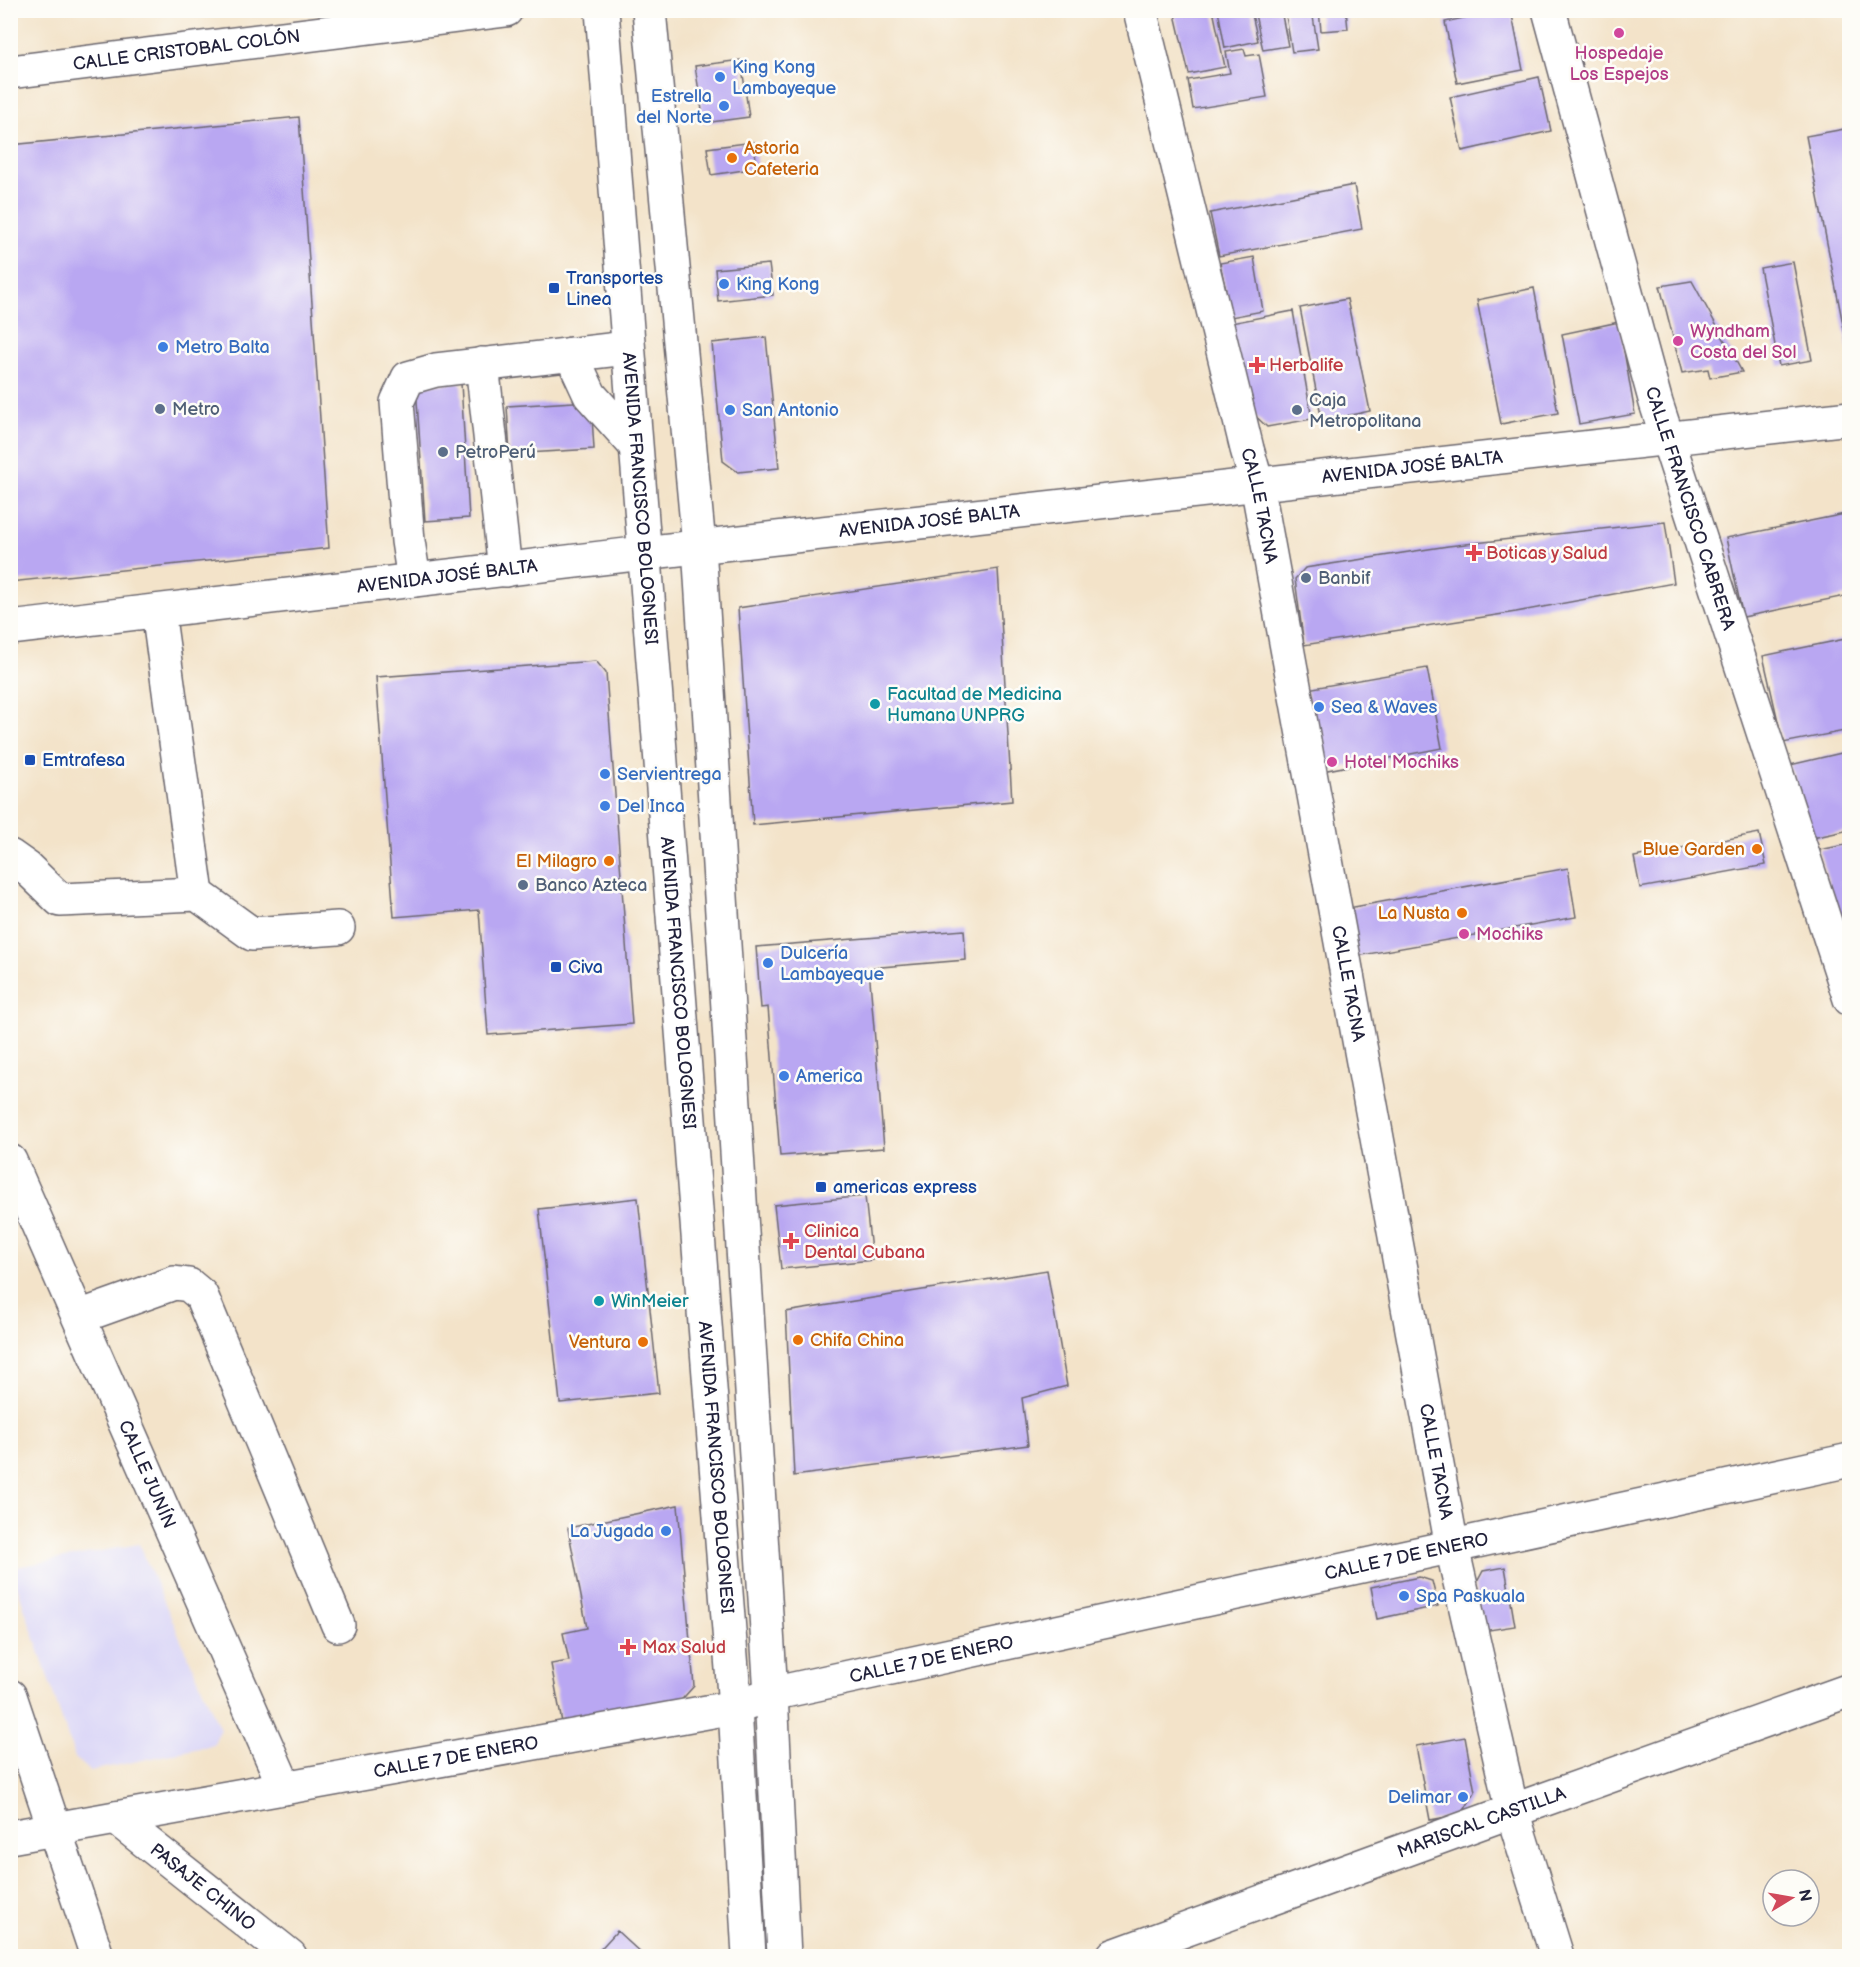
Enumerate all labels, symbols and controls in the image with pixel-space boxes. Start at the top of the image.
street label: CALLE CRISTOBAL COLÓN [72,25,302,75]
marker: Hospedaje Los Espejos [1612,26,1626,40]
place label: Hospedaje Los Espejos [1569,43,1669,85]
place label: King Kong Lambayeque [732,57,837,99]
marker: King Kong Lambayeque [713,70,727,84]
place label: Estrella del Norte [636,86,712,128]
marker: Estrella del Norte [717,99,731,113]
place label: Astoria Cafeteria [744,138,819,180]
marker: Astoria Cafeteria [725,151,739,165]
place label: Transportes Linea [566,268,663,310]
place label: King Kong [736,274,819,295]
marker: King Kong [717,277,731,291]
marker: Transportes Linea [547,281,561,295]
place label: Wyndham Costa del Sol [1690,321,1797,363]
marker: Wyndham Costa del Sol [1671,334,1685,348]
place label: Metro Balta [175,337,270,358]
marker: Metro Balta [156,340,170,354]
street label: AVENIDA FRANCISCO BOLOGNESI [618,351,662,646]
place label: Herbalife [1269,355,1344,376]
marker: Herbalife [1250,358,1264,372]
street label: CALLE FRANCISCO CABRERA [1641,384,1739,633]
place label: Caja Metropolitana [1309,390,1422,432]
place label: Metro [172,399,220,420]
place label: San Antonio [742,400,839,421]
marker: Metro [153,402,167,416]
marker: San Antonio [723,403,737,417]
marker: Caja Metropolitana [1290,403,1304,417]
place label: PetroPerú [455,442,536,463]
marker: PetroPerú [436,445,450,459]
street label: CALLE TACNA [1236,446,1281,565]
street label: AVENIDA JOSÉ BALTA [1321,447,1504,488]
street label: AVENIDA JOSÉ BALTA [838,501,1021,542]
place label: Boticas y Salud [1486,543,1608,564]
marker: Boticas y Salud [1467,546,1481,560]
street label: AVENIDA JOSÉ BALTA [356,556,538,598]
place label: Banbif [1318,568,1371,589]
marker: Banbif [1299,571,1313,585]
place label: Facultad de Medicina Humana UNPRG [887,684,1062,726]
marker: Facultad de Medicina Humana UNPRG [868,697,882,711]
place label: Sea & Waves [1331,697,1437,718]
marker: Sea & Waves [1312,700,1326,714]
place label: Emtrafesa [42,750,125,771]
place label: Hotel Mochiks [1344,752,1459,773]
marker: Emtrafesa [23,753,37,767]
marker: Hotel Mochiks [1325,755,1339,769]
place label: Servientrega [617,764,722,785]
marker: Servientrega [598,767,612,781]
place label: Del Inca [617,796,685,817]
marker: Del Inca [598,799,612,813]
street label: AVENIDA FRANCISCO BOLOGNESI [656,836,700,1130]
place label: Blue Garden [1642,839,1745,860]
marker: Blue Garden [1750,842,1764,856]
place label: El Milagro [516,851,597,872]
marker: El Milagro [602,854,616,868]
place label: Banco Azteca [535,875,647,896]
marker: Banco Azteca [516,878,530,892]
place label: La Nusta [1377,903,1450,924]
marker: La Nusta [1455,906,1469,920]
street label: CALLE TACNA [1327,924,1369,1043]
place label: Mochiks [1476,924,1543,945]
marker: Mochiks [1457,927,1471,941]
place label: Dulcería Lambayeque [780,943,885,985]
marker: Dulcería Lambayeque [761,956,775,970]
place label: Civa [568,957,603,978]
marker: Civa [549,960,563,974]
place label: America [796,1066,863,1087]
marker: America [777,1069,791,1083]
place label: americas express [833,1177,977,1198]
marker: americas express [814,1180,828,1194]
place label: Clinica Dental Cubana [804,1221,925,1263]
marker: Clinica Dental Cubana [782,1232,800,1250]
place label: WinMeier [611,1291,689,1312]
marker: WinMeier [592,1294,606,1308]
street label: AVENIDA FRANCISCO BOLOGNESI [694,1320,738,1615]
place label: Chifa China [810,1330,904,1351]
place label: Ventura [569,1332,631,1353]
marker: Chifa China [791,1333,805,1347]
marker: Ventura [636,1335,650,1349]
street label: CALLE TACNA [1415,1402,1457,1521]
street label: CALLE JUNÍN [114,1417,180,1532]
place label: La Jugada [570,1521,654,1542]
marker: La Jugada [659,1524,673,1538]
street label: CALLE 7 DE ENERO [1323,1529,1490,1585]
place label: Spa Paskuala [1416,1586,1525,1607]
marker: Spa Paskuala [1397,1589,1411,1603]
street label: CALLE 7 DE ENERO [848,1632,1015,1688]
place label: Max Salud [642,1637,726,1658]
marker: Max Salud [619,1638,637,1656]
street label: CALLE 7 DE ENERO [372,1732,540,1783]
street label: MARISCAL CASTILLA [1395,1783,1569,1863]
place label: Delimar [1388,1787,1451,1808]
marker: Delimar [1456,1790,1470,1804]
street label: PASAJE CHINO [146,1839,259,1935]
north arrow [1761,1868,1821,1928]
text: N [1794,1888,1815,1903]

